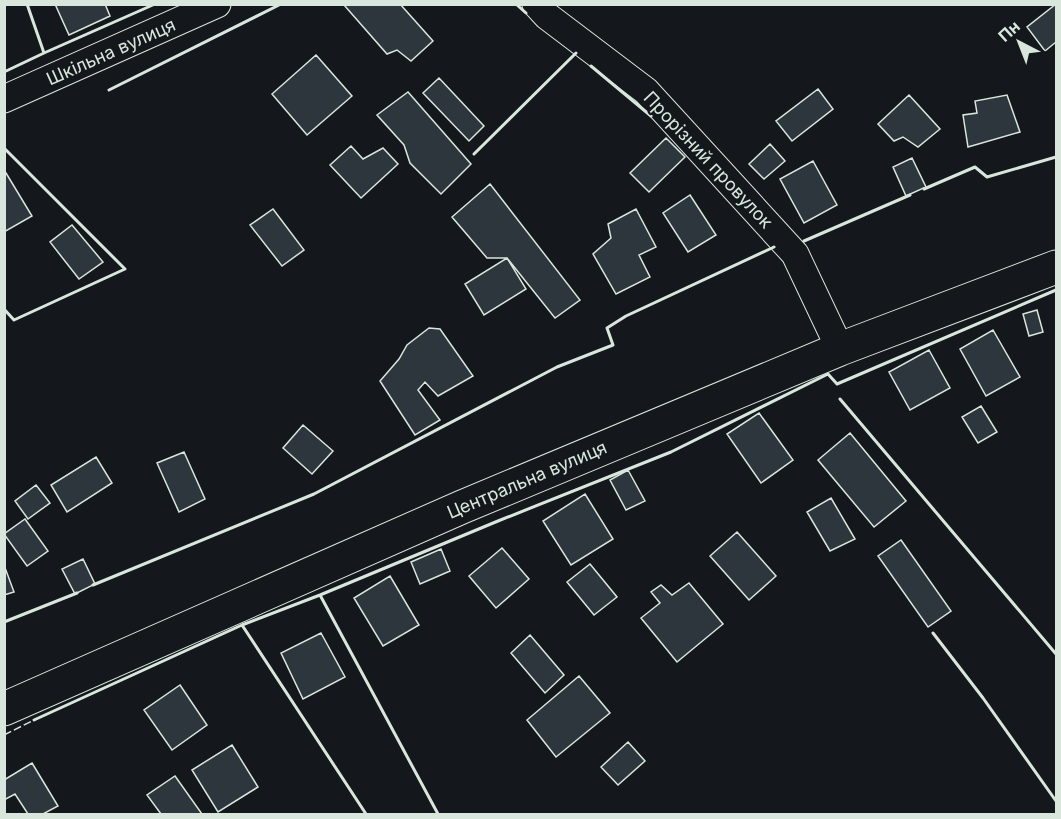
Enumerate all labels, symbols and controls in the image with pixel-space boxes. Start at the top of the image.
north arrow [989,12,1049,72]
street label: Шкільна вулиця [43,14,178,89]
text: Пн [994,16,1024,46]
street label: Прорізний провулок [640,87,777,233]
street label: Центральна вулиця [444,436,610,523]

